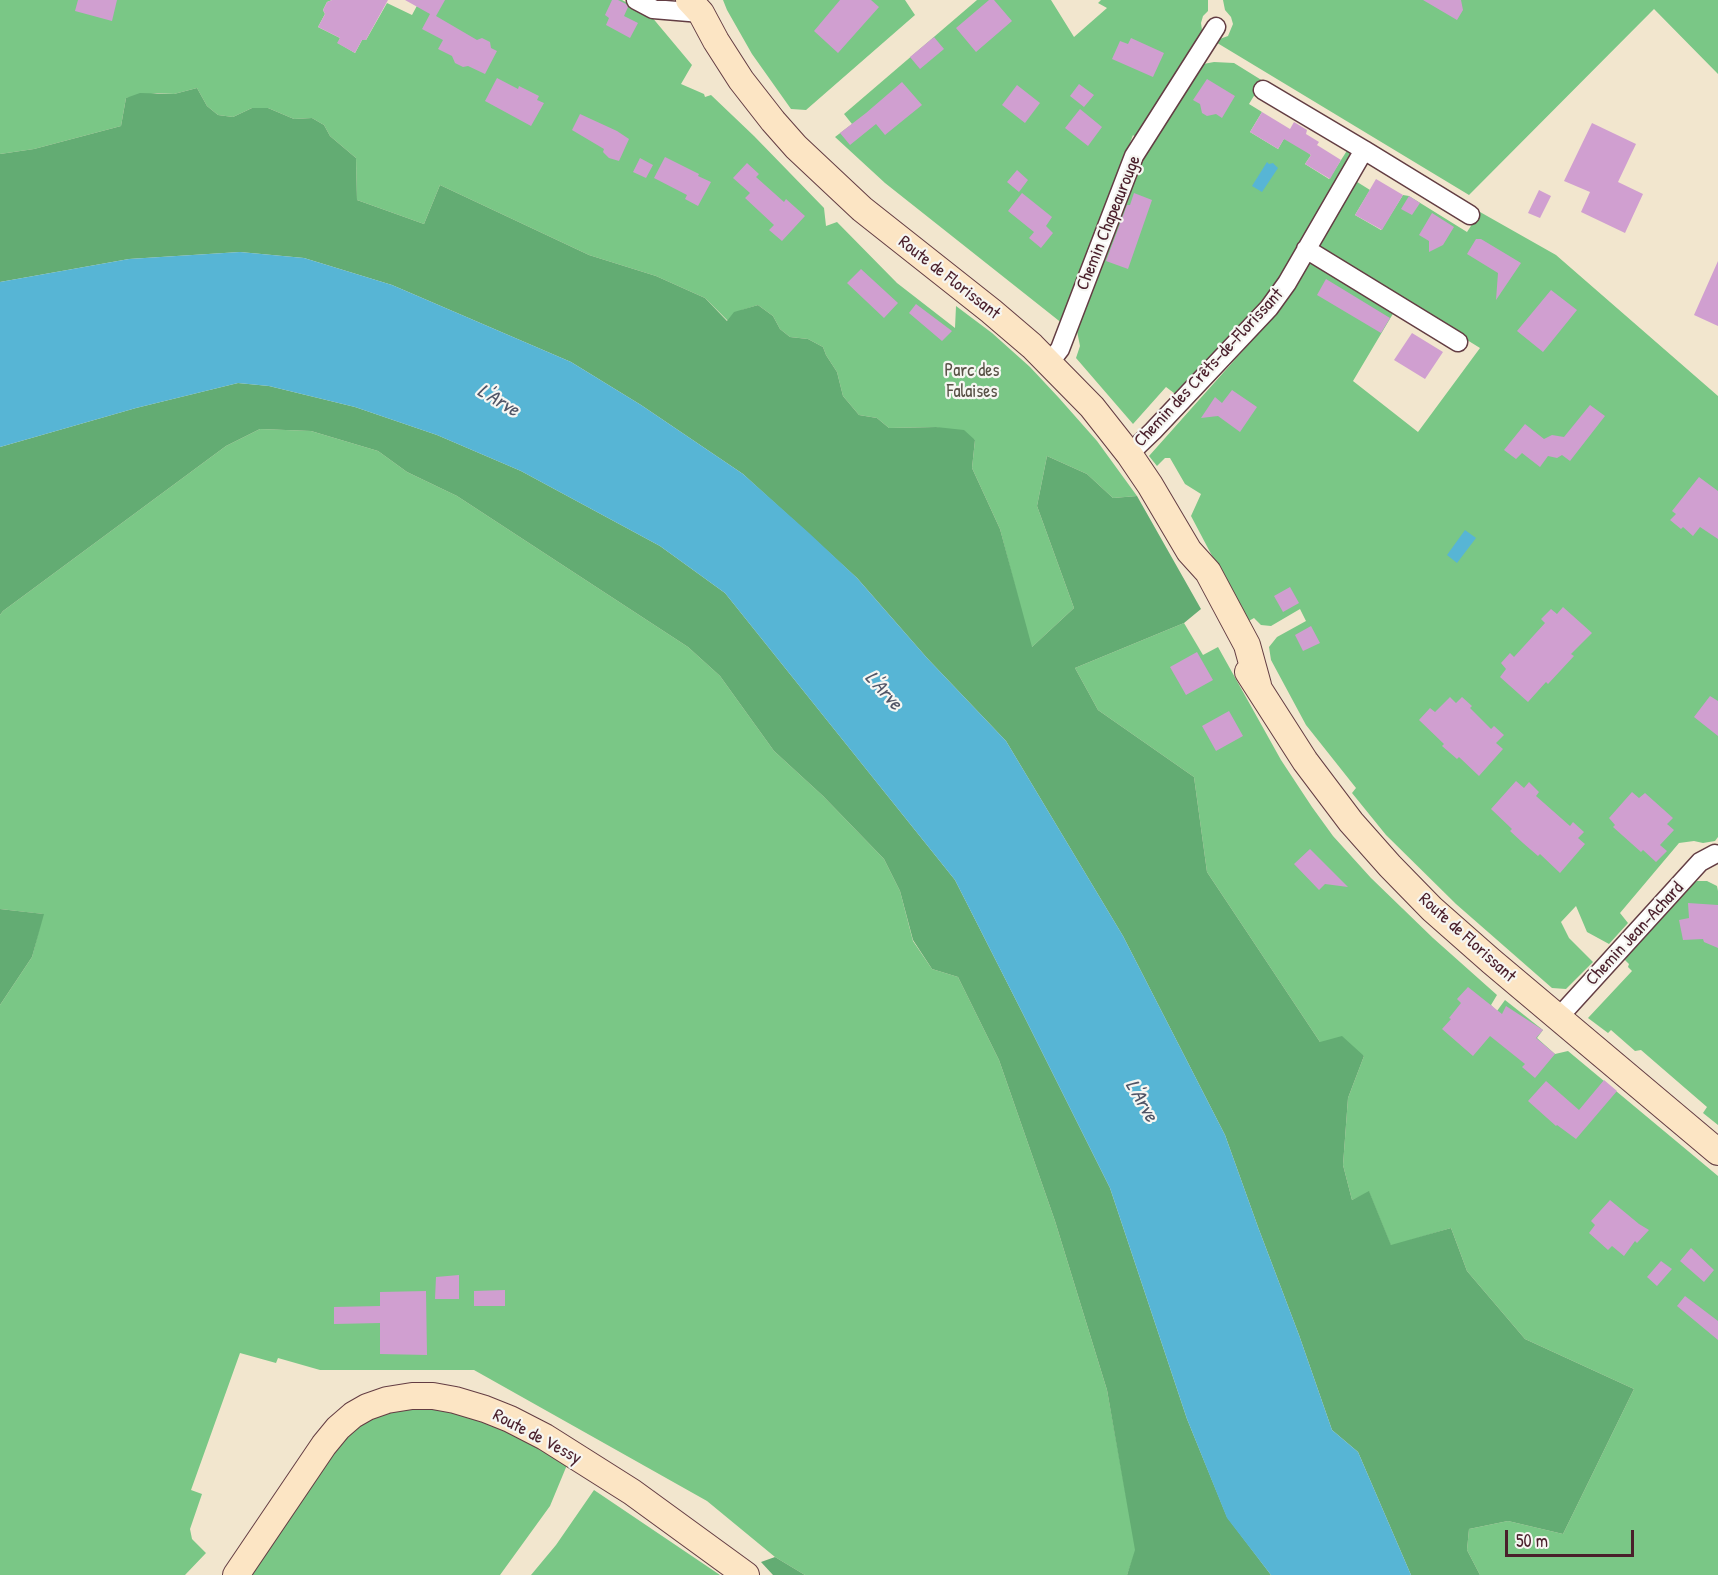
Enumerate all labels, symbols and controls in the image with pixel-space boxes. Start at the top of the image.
street label: Chemin Chapeaurouge [1072,153,1146,293]
street label: Route de Florissant [894,231,1004,325]
street label: Chemin des Crêts-de-Florissant [1130,284,1288,452]
park label: Parc des Falaises [945,360,999,403]
water label: L'Arve [473,379,523,423]
water label: L'Arve [859,667,907,715]
street label: Chemin Jean-Achard [1581,878,1689,990]
street label: Route de Florissant [1414,889,1520,987]
water label: L'Arve [1120,1076,1162,1126]
street label: Route de Vessy [489,1405,585,1469]
scale bar [1508,1518,1637,1556]
text: 50 m [1516,1528,1548,1553]

